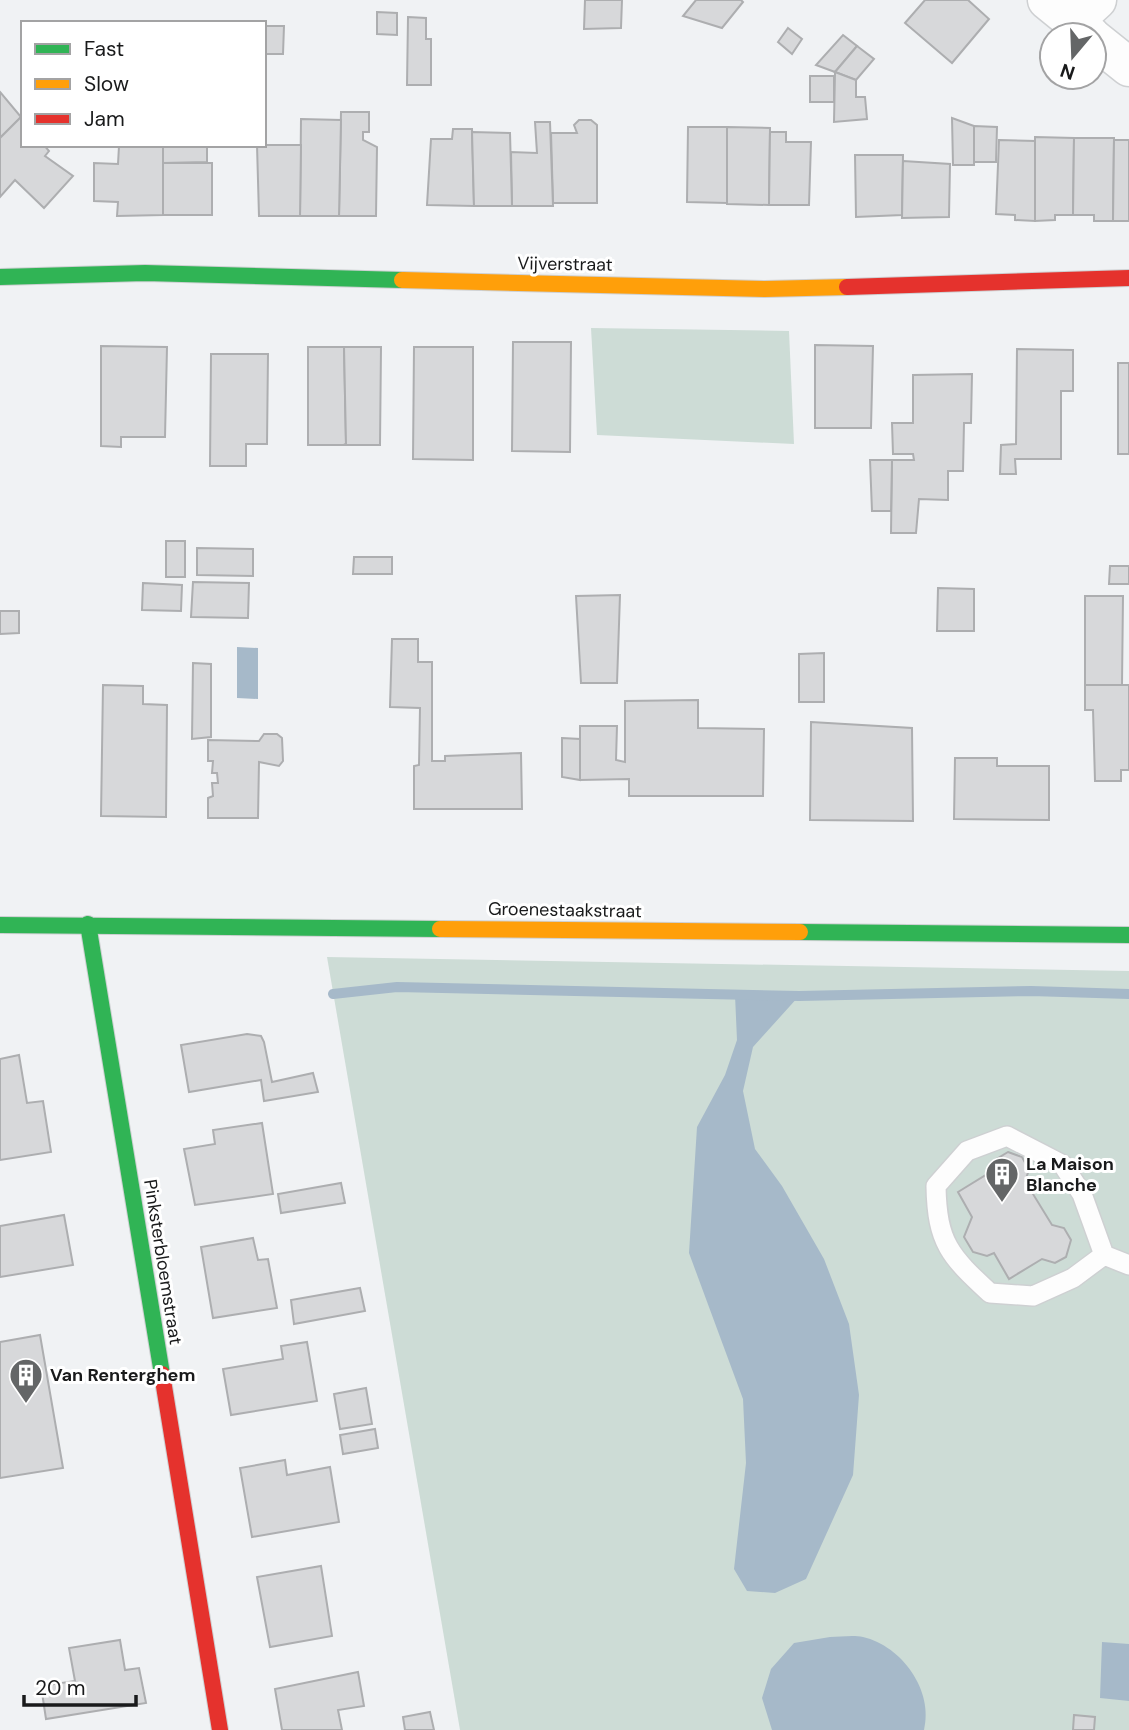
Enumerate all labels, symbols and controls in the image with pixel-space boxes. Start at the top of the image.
legend [21,21,266,147]
north arrow [1038,21,1108,91]
text: Fast [84,35,124,63]
text: N [1057,58,1078,86]
text: Slow [84,70,129,98]
text: Jam [84,105,125,133]
street label: Vijverstraat [517,251,613,277]
street label: Groenestaakstraat [488,897,642,923]
place label: La Maison Blanche [1026,1152,1114,1197]
building icon: La Maison Blanche [983,1155,1021,1204]
street label: Pinksterbloemstraat [138,1178,188,1346]
building icon: Van Renterghem [7,1356,45,1405]
place label: Van Renterghem [50,1363,195,1387]
scale bar [24,1664,136,1708]
text: 20 m [35,1674,86,1702]

